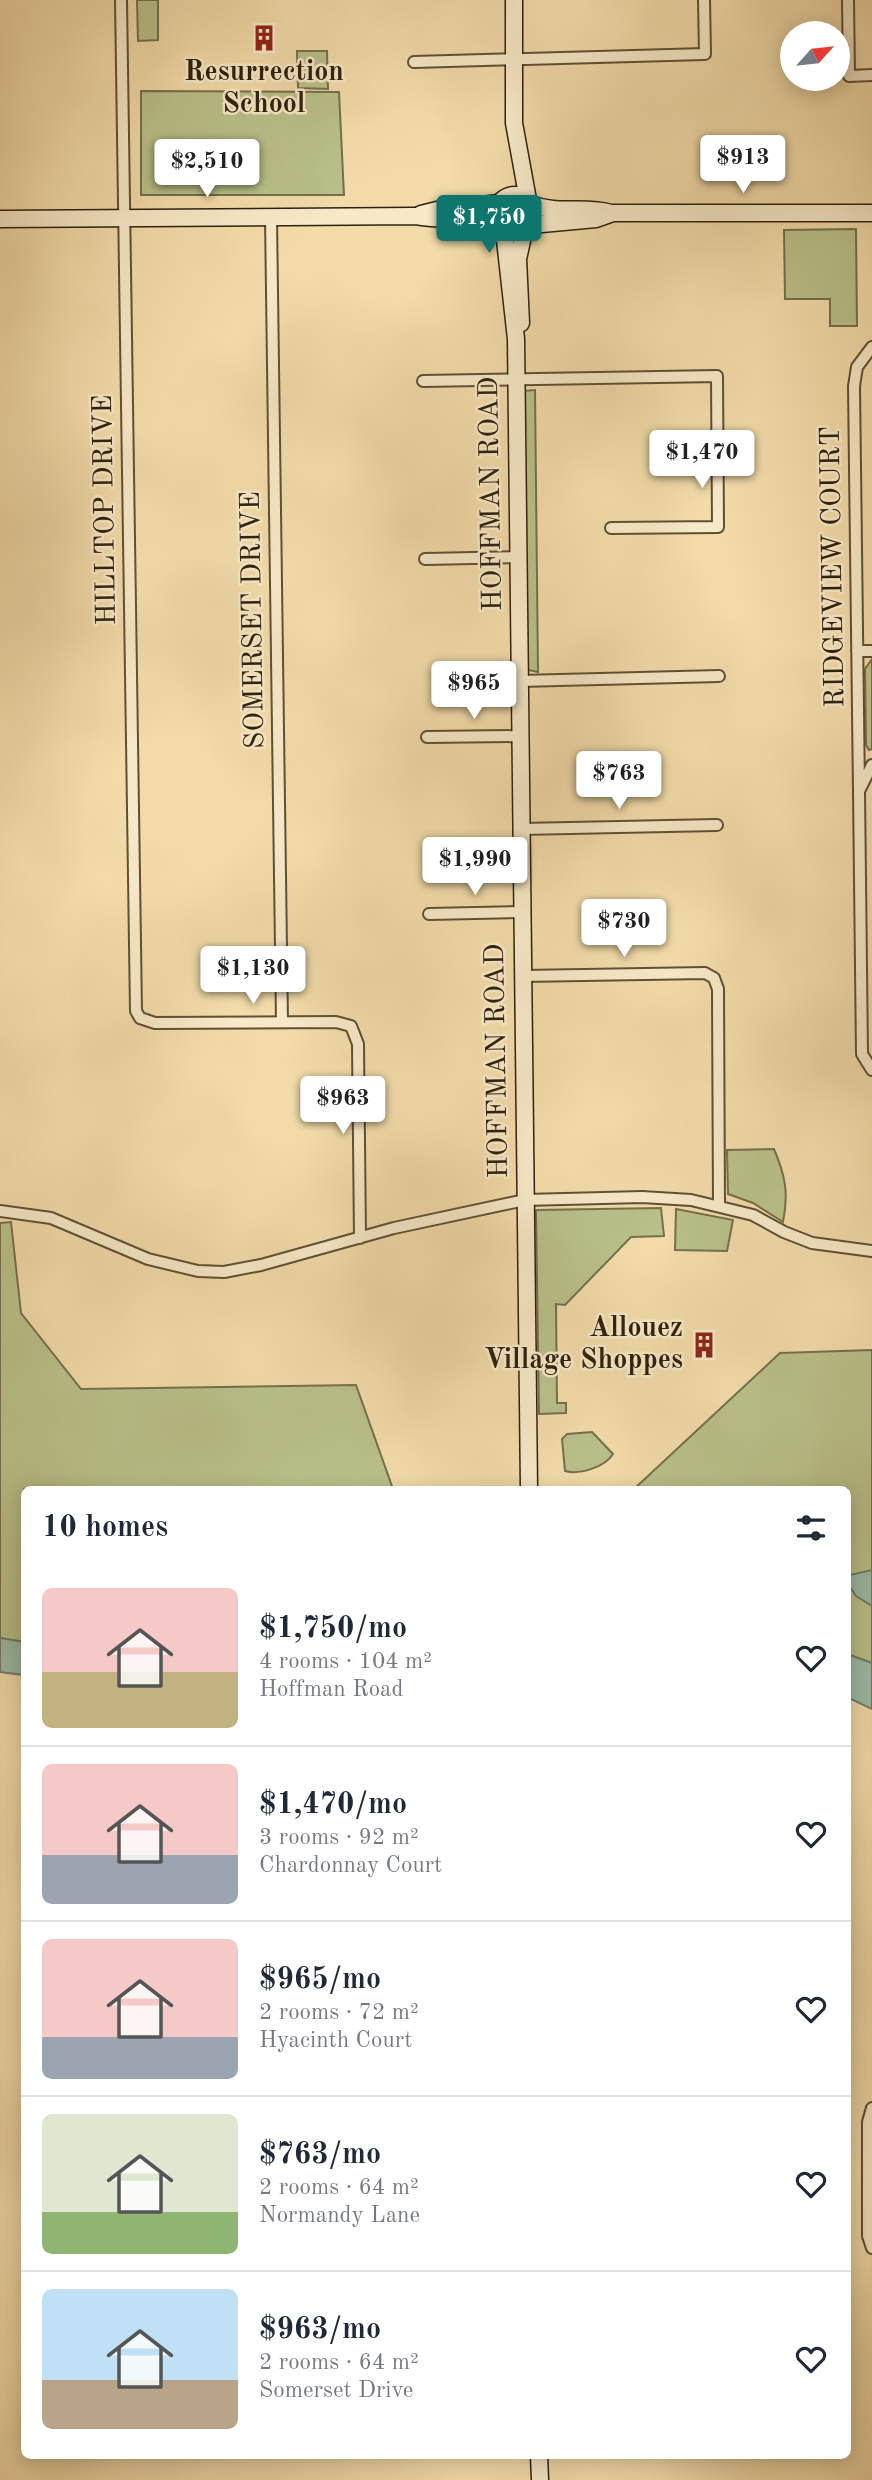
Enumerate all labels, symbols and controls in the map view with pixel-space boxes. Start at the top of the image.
north arrow [780,21,850,91]
map controls [780,21,850,91]
building icon: Resurrection School [249,23,279,53]
place label: Resurrection School [184,59,344,119]
pin: $913 [702,136,784,195]
pin: $2,510 [150,140,264,199]
text: $913 [716,146,770,169]
text: $2,510 [170,150,244,173]
pin: $1,750 [432,196,546,255]
text: $1,750 [452,206,526,229]
street label: HOFFMAN ROAD [476,376,508,612]
street label: HILLTOP DRIVE [90,394,122,626]
street label: RIDGEVIEW COURT [818,426,850,708]
pin: $1,470 [645,430,759,490]
text: $1,470 [665,441,739,464]
street label: SOMERSET DRIVE [238,491,270,749]
pin: $965 [433,662,515,721]
text: $965 [447,672,501,695]
pin: $763 [578,752,660,811]
text: $763 [592,762,646,785]
pin: $1,990 [418,838,532,897]
text: $1,990 [438,848,512,871]
pin: $730 [583,900,665,959]
text: $730 [597,910,651,933]
street label: HOFFMAN ROAD [482,943,514,1179]
pin: $1,130 [196,946,310,1006]
text: $1,130 [216,957,290,980]
pin: $963 [302,1076,384,1136]
text: $963 [316,1087,370,1110]
place label: Allouez Village Shoppes [484,1315,683,1375]
building icon: Allouez Village Shoppes [689,1330,719,1360]
icon: filters [792,1509,830,1547]
text: 10 homes [42,1513,168,1543]
text: $1,750/mo [259,1614,407,1644]
icon: home [98,1616,182,1700]
icon: heart [792,1639,830,1677]
text: 4 rooms · 104 m² [259,1650,432,1673]
text: Hoffman Road [259,1678,403,1701]
text: $1,470/mo [259,1790,407,1820]
icon: home [98,1792,182,1876]
icon: heart [792,1815,830,1853]
text: 3 rooms · 92 m² [259,1826,419,1849]
text: Chardonnay Court [259,1854,442,1877]
text: $965/mo [259,1965,381,1995]
icon: home [98,1967,182,2051]
icon: heart [792,1990,830,2028]
text: 2 rooms · 72 m² [259,2001,419,2024]
text: Hyacinth Court [259,2029,412,2052]
text: $763/mo [259,2140,381,2170]
icon: home [98,2142,182,2226]
icon: heart [792,2165,830,2203]
text: 2 rooms · 64 m² [259,2176,419,2199]
text: Normandy Lane [259,2204,420,2227]
text: $963/mo [259,2315,381,2345]
icon: home [98,2317,182,2401]
icon: heart [792,2340,830,2378]
text: 2 rooms · 64 m² [259,2351,419,2374]
text: Somerset Drive [259,2379,413,2402]

